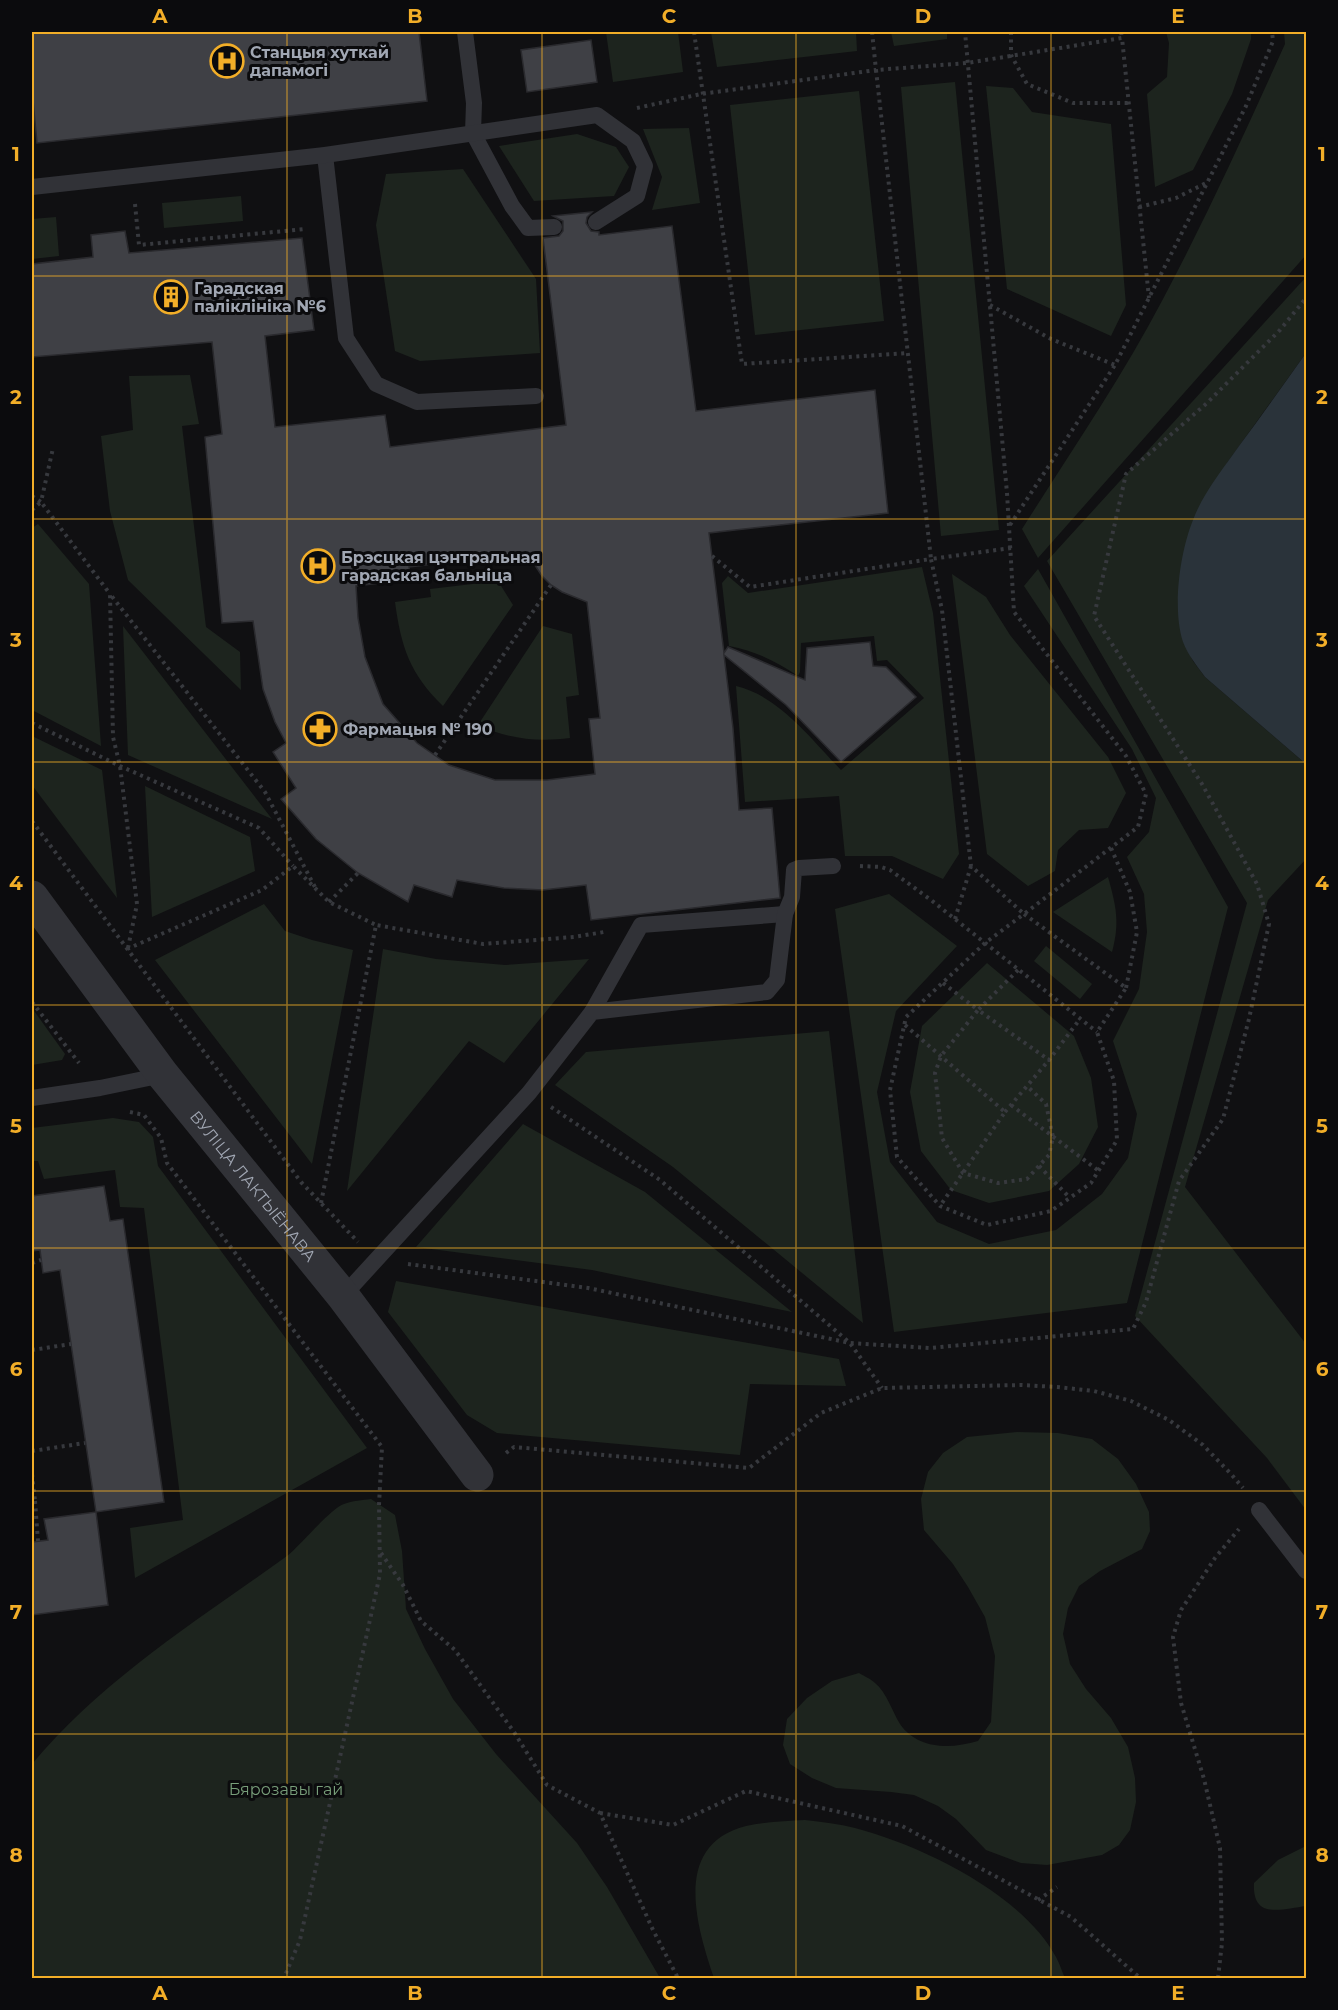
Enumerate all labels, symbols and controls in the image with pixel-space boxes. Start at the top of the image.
text: A [151,4,168,28]
text: B [407,4,423,28]
text: C [662,4,677,28]
text: D [915,4,931,28]
text: E [1171,4,1185,28]
hospital icon: Станцыя хуткай дапамогі [209,43,245,79]
place label: Станцыя хуткай дапамогі [250,43,389,80]
text: 1 [12,142,20,166]
text: 1 [1318,142,1326,166]
building icon: Гарадская паліклініка №6 [153,279,189,315]
place label: Гарадская паліклініка №6 [194,279,326,316]
text: 2 [10,385,22,409]
text: 2 [1316,385,1328,409]
hospital icon: Брэсцкая цэнтральная гарадская бальніца [300,548,336,584]
place label: Брэсцкая цэнтральная гарадская бальніца [341,548,541,585]
text: 3 [9,628,22,652]
text: 3 [1315,628,1328,652]
pharmacy icon: Фармацыя № 190 [302,711,338,747]
place label: Фармацыя № 190 [343,720,493,739]
text: 4 [9,871,23,895]
text: 4 [1315,871,1329,895]
street label: ВУЛІЦА ЛАКТЫЁНАВА [186,1107,320,1265]
text: 5 [10,1114,22,1138]
text: 5 [1316,1114,1328,1138]
text: 6 [10,1357,23,1381]
text: 6 [1316,1357,1329,1381]
text: 7 [10,1600,22,1624]
text: 7 [1316,1600,1328,1624]
park label: Бярозавы гай [229,1780,343,1799]
text: 8 [9,1843,23,1867]
text: 8 [1315,1843,1329,1867]
text: A [151,1981,168,2005]
text: B [407,1981,423,2005]
text: C [662,1981,677,2005]
text: D [915,1981,931,2005]
text: E [1171,1981,1185,2005]

